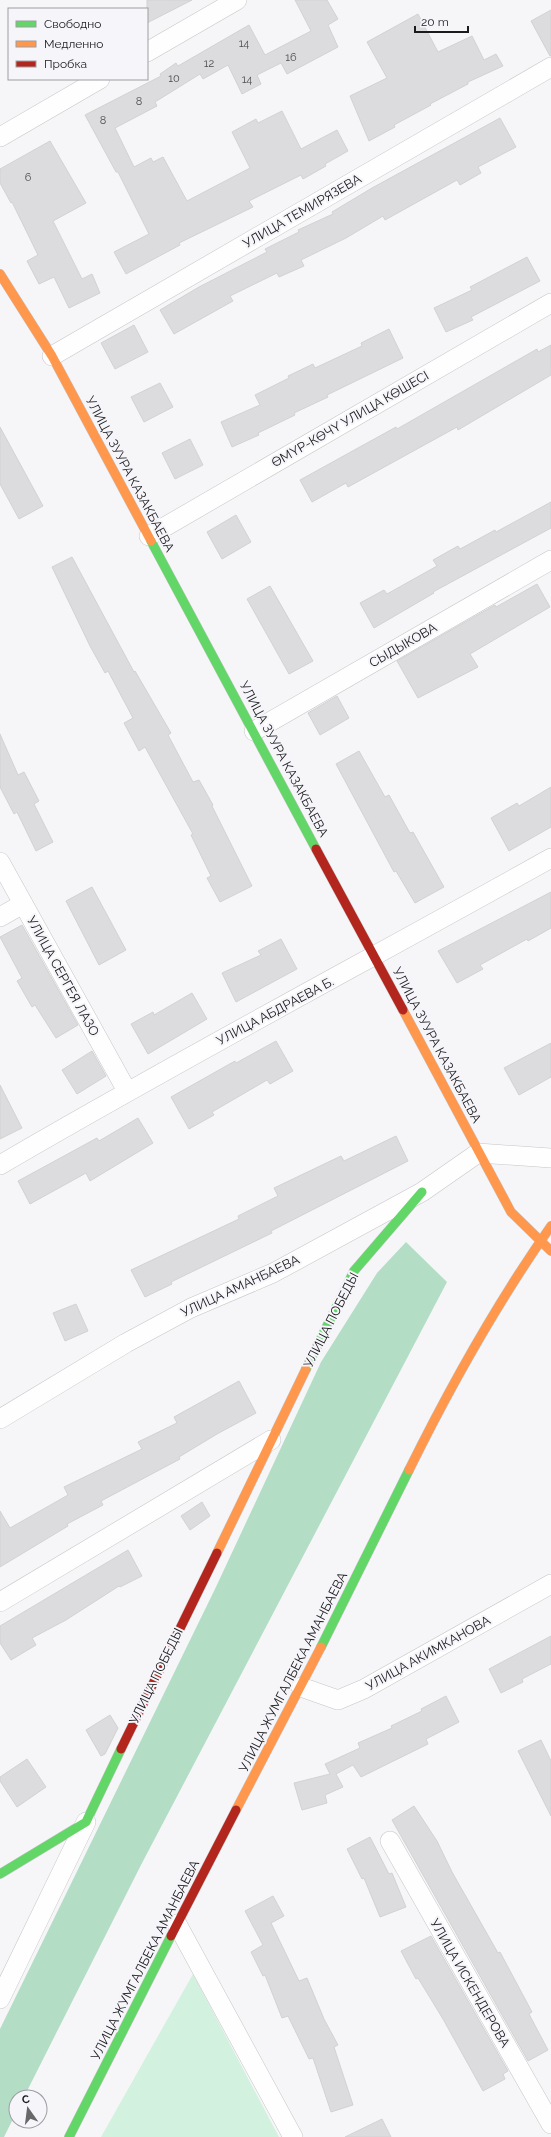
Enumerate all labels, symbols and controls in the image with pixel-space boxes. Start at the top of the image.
legend [8,8,148,80]
scale bar [415,8,468,34]
text: 20 m [421,15,449,29]
text: Свободно [44,17,101,31]
text: Медленно [44,37,103,51]
house number: 14 [239,37,249,50]
house number: 16 [285,51,297,64]
text: Пробка [44,57,87,71]
house number: 12 [204,57,214,70]
house number: 10 [168,72,180,85]
house number: 14 [242,73,252,86]
house number: 8 [136,95,142,108]
house number: 8 [100,114,106,127]
house number: 6 [25,171,32,184]
street label: УЛИЦА ТЕМИРЯЗЕВА [240,171,364,251]
street label: ӨМҮР-КӨЧҮ УЛИЦА КӨШЕСІ [269,368,431,470]
street label: УЛИЦА ЗУУРА КАЗАКБАЕВА [83,394,178,555]
street label: СЫДЫКОВА [367,620,440,670]
street label: УЛИЦА ЗУУРА КАЗАКБАЕВА [237,679,332,840]
street label: УЛИЦА СЕРГЕЯ ЛАЗО [24,913,102,1039]
street label: УЛИЦА ЗУУРА КАЗАКБАЕВА [390,965,485,1126]
street label: УЛИЦА АБДРАЕВА Б. [214,974,336,1048]
street label: УЛИЦА АМАНБАЕВА [178,1252,302,1320]
street label: УЛИЦА ПОБЕДЫ [301,1270,361,1370]
street label: УЛИЦА ЖУМГАЛБЕКА АМАНБАЕВА [236,1569,350,1775]
street label: УЛИЦА АКИМКАНОВА [363,1612,493,1694]
street label: УЛИЦА ПОБЕДЫ [126,1626,186,1726]
street label: УЛИЦА ЖУМГАЛБЕКА АМАНБАЕВА [88,1857,202,2063]
street label: УЛИЦА ИСКЕНДЕРОВА [427,1916,513,2050]
north arrow [8,2089,48,2129]
text: С [20,2092,31,2107]

